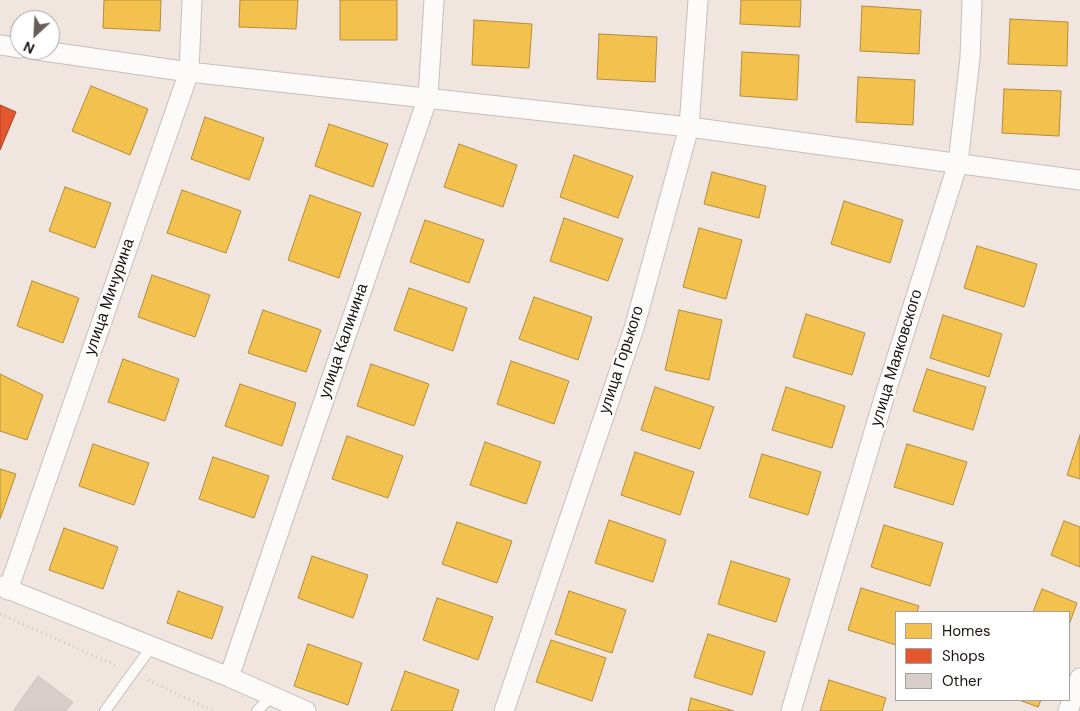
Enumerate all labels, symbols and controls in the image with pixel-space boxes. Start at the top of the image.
north arrow [10,10,60,60]
text: N [21,37,38,58]
street label: улица Мичурина [81,236,139,358]
street label: улица Калинина [315,281,373,401]
street label: улица Маяковского [867,287,927,429]
street label: улица Горького [595,304,649,416]
legend [895,611,1070,701]
text: Homes [942,621,991,641]
text: Shops [942,646,985,666]
text: Other [942,671,982,691]

